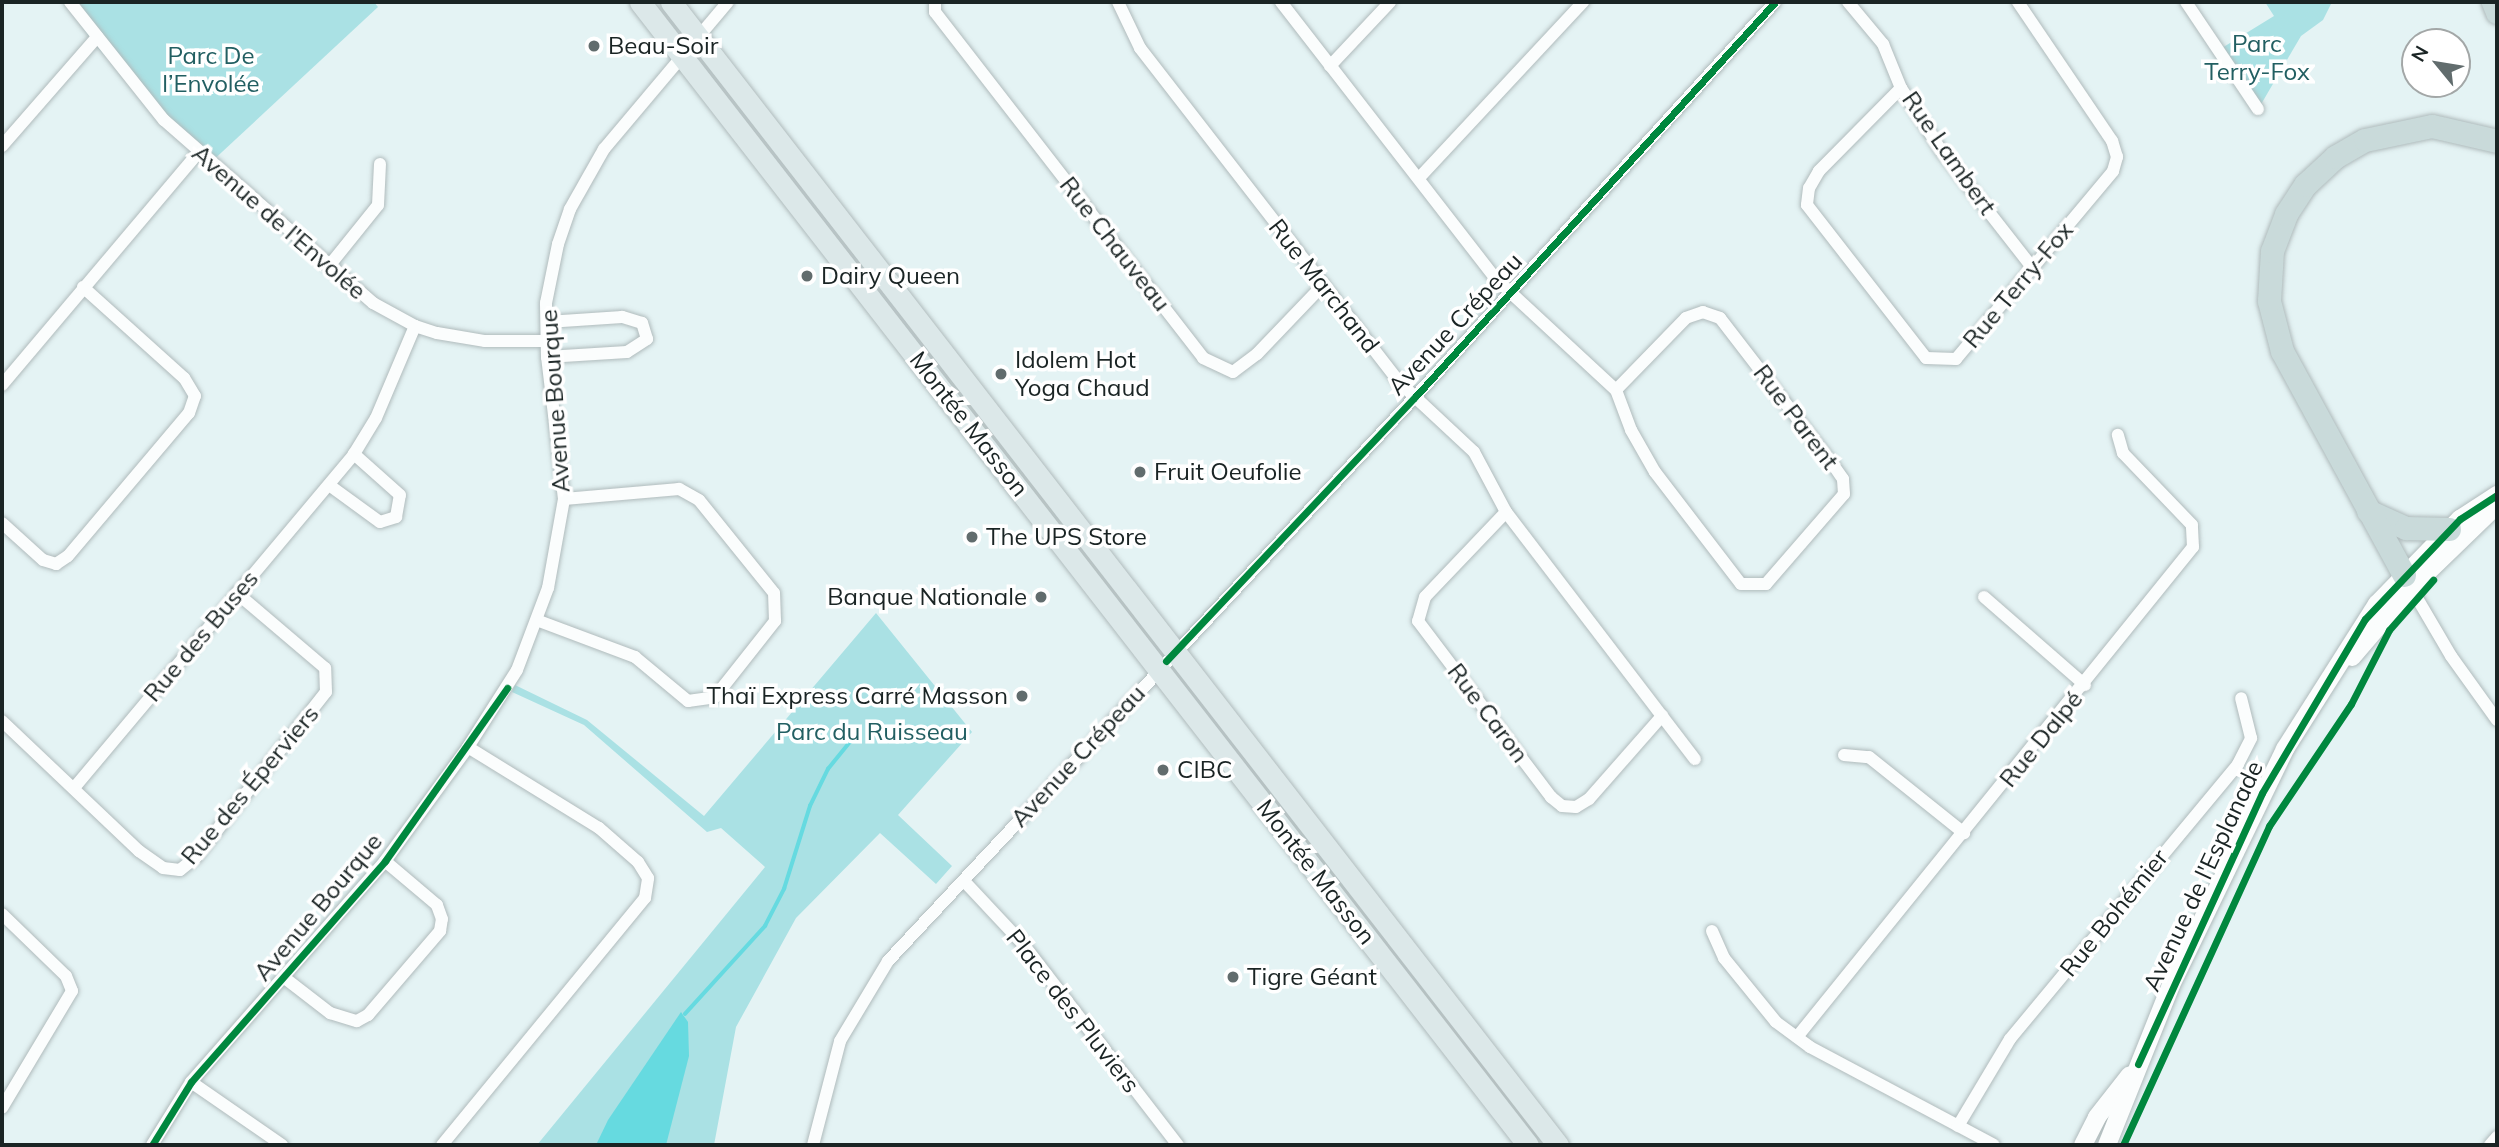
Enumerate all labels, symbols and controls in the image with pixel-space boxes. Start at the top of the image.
north arrow [2401,28,2471,98]
park label: Parc Terry-Fox [2204,30,2310,86]
place label: Beau-Soir [608,32,718,60]
marker: Beau-Soir [586,38,602,54]
text: N [2406,41,2434,66]
park label: Parc De l’Envolée [162,42,260,98]
street label: Rue Lambert [1896,86,2002,220]
street label: Avenue de l'Envolée [186,139,372,305]
street label: Rue Chauveau [1054,171,1176,317]
street label: Rue Marchand [1263,213,1385,359]
street label: Rue Terry-Fox [1957,216,2079,354]
street label: Avenue Crépeau [1382,247,1528,401]
place label: Dairy Queen [821,262,960,290]
marker: Dairy Queen [799,268,815,284]
street label: Avenue Bourque [534,308,576,494]
street label: Montée Masson [904,346,1034,502]
place label: Idolem Hot Yoga Chaud [1015,346,1150,402]
street label: Rue Parent [1747,359,1845,475]
marker: Idolem Hot Yoga Chaud [993,366,1009,382]
place label: Fruit Oeufolie [1154,458,1302,486]
marker: Fruit Oeufolie [1132,464,1148,480]
place label: The UPS Store [986,523,1147,551]
marker: The UPS Store [964,529,980,545]
street label: Rue des Buses [138,565,264,707]
place label: Banque Nationale [827,583,1027,611]
marker: Banque Nationale [1033,589,1049,605]
street label: Rue Caron [1441,658,1535,768]
street label: Avenue Crépeau [1005,679,1151,833]
place label: Thaï Express Carré Masson [706,682,1008,710]
street label: Rue Dalpé [1994,685,2088,793]
marker: Thaï Express Carré Masson [1014,688,1030,704]
street label: Rue des Éperviers [175,700,325,870]
park label: Parc du Ruisseau [776,718,968,746]
place label: CIBC [1177,756,1232,784]
street label: Avenue de l'Esplanade [2137,756,2269,996]
marker: CIBC [1155,762,1171,778]
street label: Montée Masson [1251,794,1381,950]
street label: Avenue Bourque [248,827,388,987]
street label: Rue Bohémier [2054,844,2174,982]
street label: Place des Pluviers [1000,924,1146,1098]
place label: Tigre Géant [1247,963,1377,991]
marker: Tigre Géant [1225,969,1241,985]

